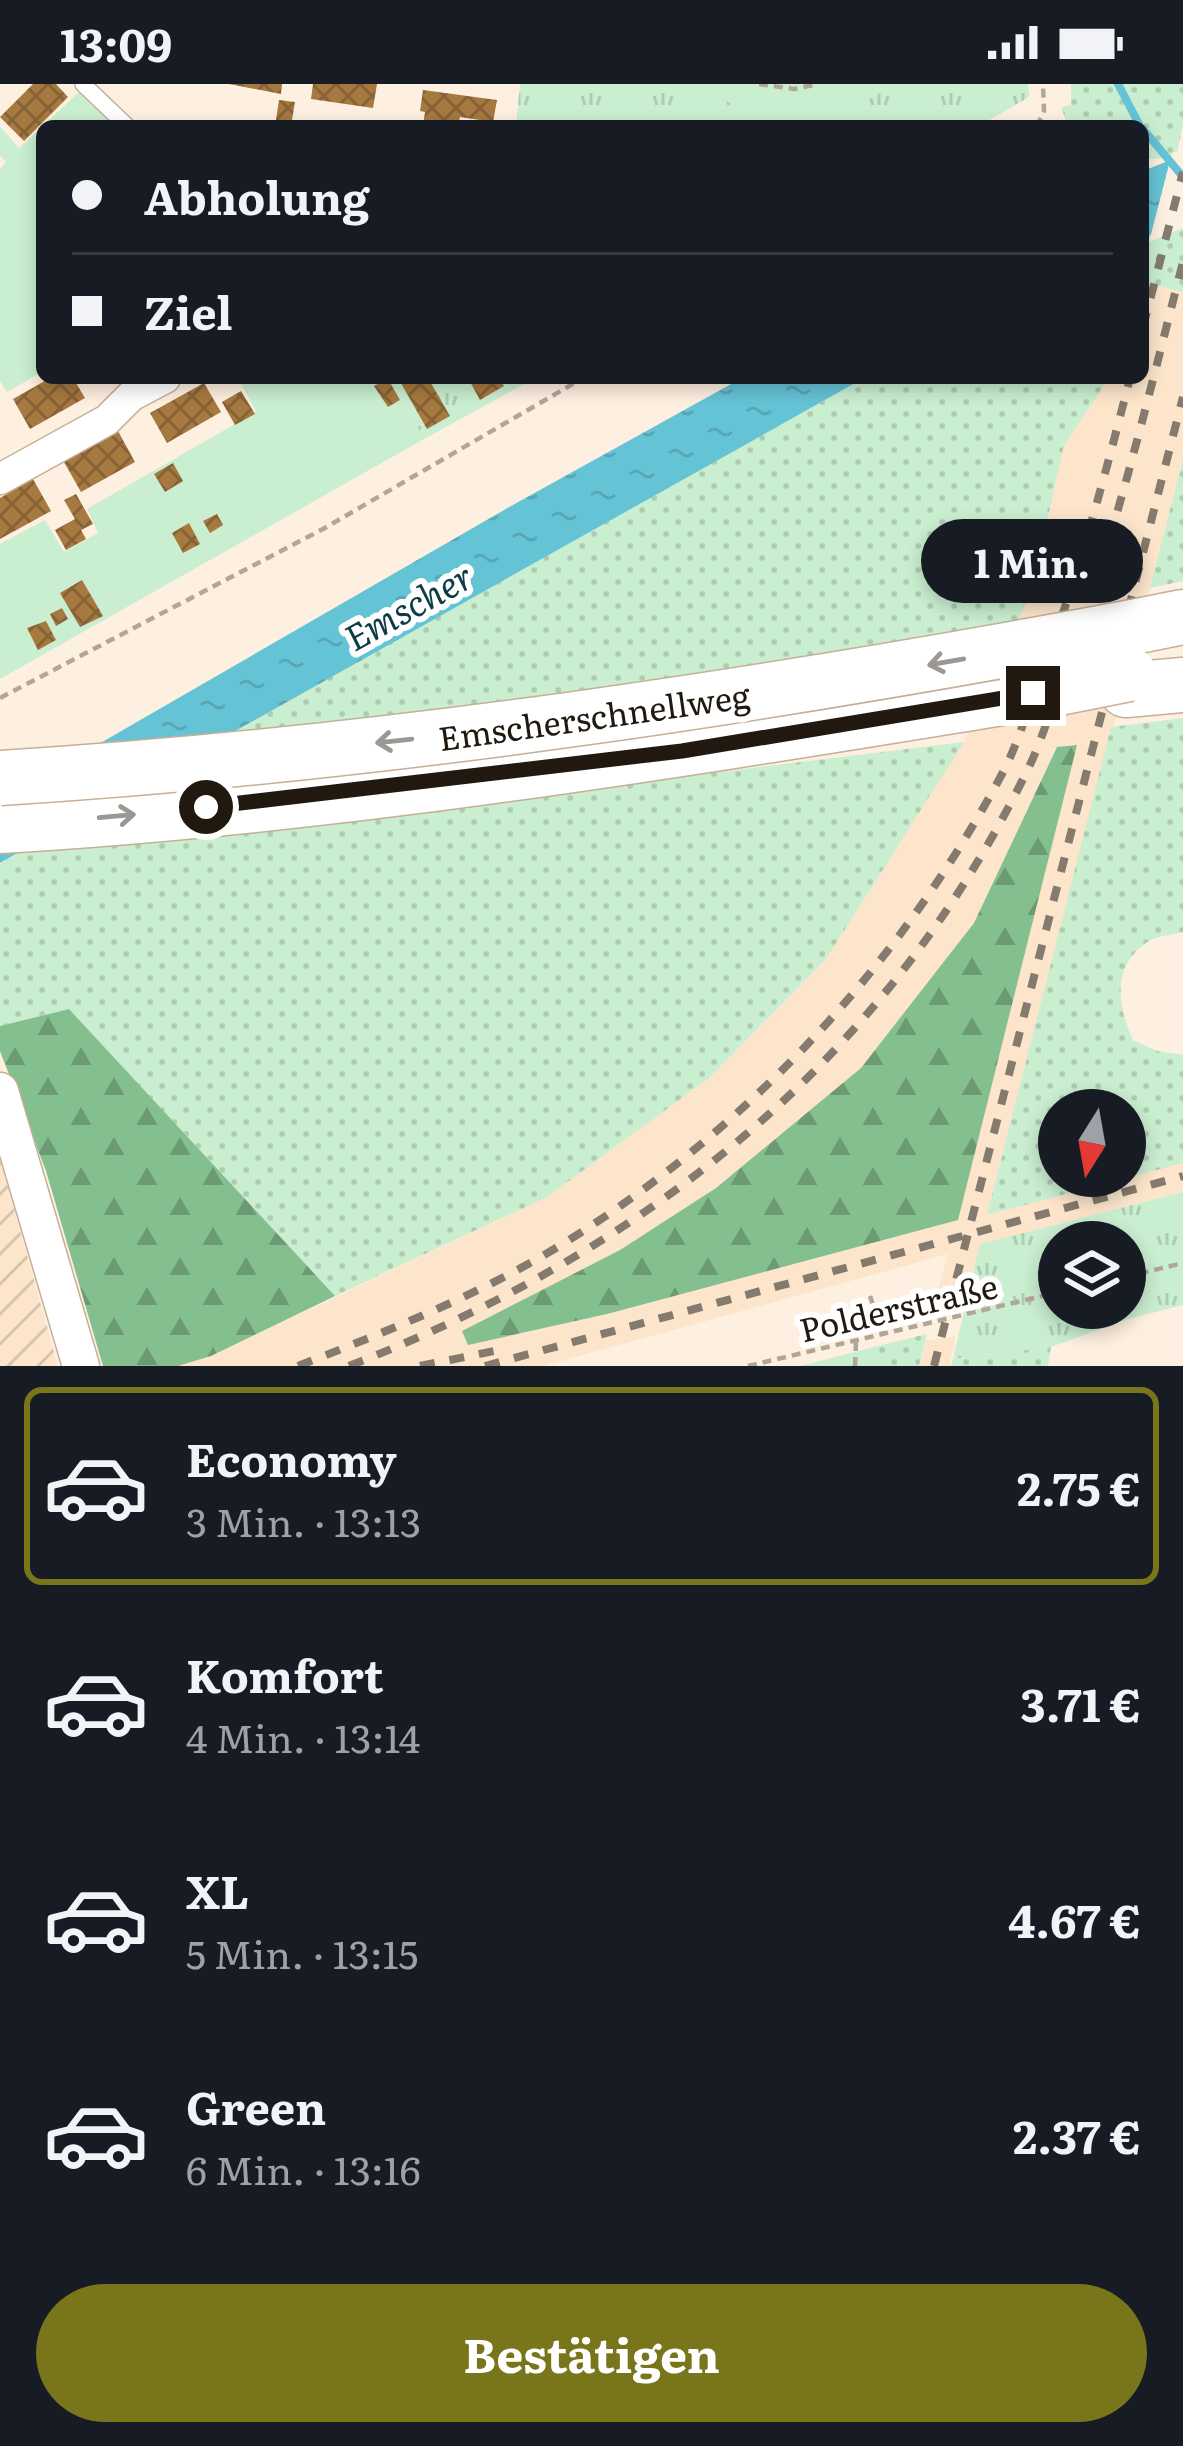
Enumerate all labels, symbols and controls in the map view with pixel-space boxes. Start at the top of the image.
text: 13:09 [60,9,172,76]
text: Abholung [144,162,370,229]
text: Ziel [144,277,233,344]
callout: 1 Min. [922,519,1144,603]
text: 1 Min. [974,532,1090,590]
water label: Emscher [334,548,482,662]
one-way arrow [927,652,966,674]
route end [1006,666,1060,720]
street label: Emscherschnellweg [435,669,753,761]
one-way arrow [375,731,414,753]
route start [179,780,233,834]
one-way arrow [96,804,135,827]
north arrow [1038,1089,1146,1197]
map controls [1038,1089,1146,1329]
button: layers [1038,1221,1146,1329]
street label: Polderstraße [794,1259,1002,1353]
text: Economy [186,1424,397,1491]
icon: car [42,1432,150,1540]
text: 2.75 € [1017,1453,1141,1520]
text: 3 Min. · 13:13 [186,1491,421,1549]
text: Komfort [186,1640,384,1707]
icon: car [42,1648,150,1756]
text: 3.71 € [1021,1669,1141,1736]
text: 4 Min. · 13:14 [186,1707,420,1765]
text: XL [186,1856,249,1923]
icon: car [42,1864,150,1972]
text: 4.67 € [1008,1885,1141,1952]
text: 5 Min. · 13:15 [186,1923,418,1981]
text: Green [186,2072,326,2139]
icon: car [42,2080,150,2188]
text: 2.37 € [1013,2101,1141,2168]
text: 6 Min. · 13:16 [186,2139,421,2197]
button: Bestätigen [36,2284,1147,2422]

